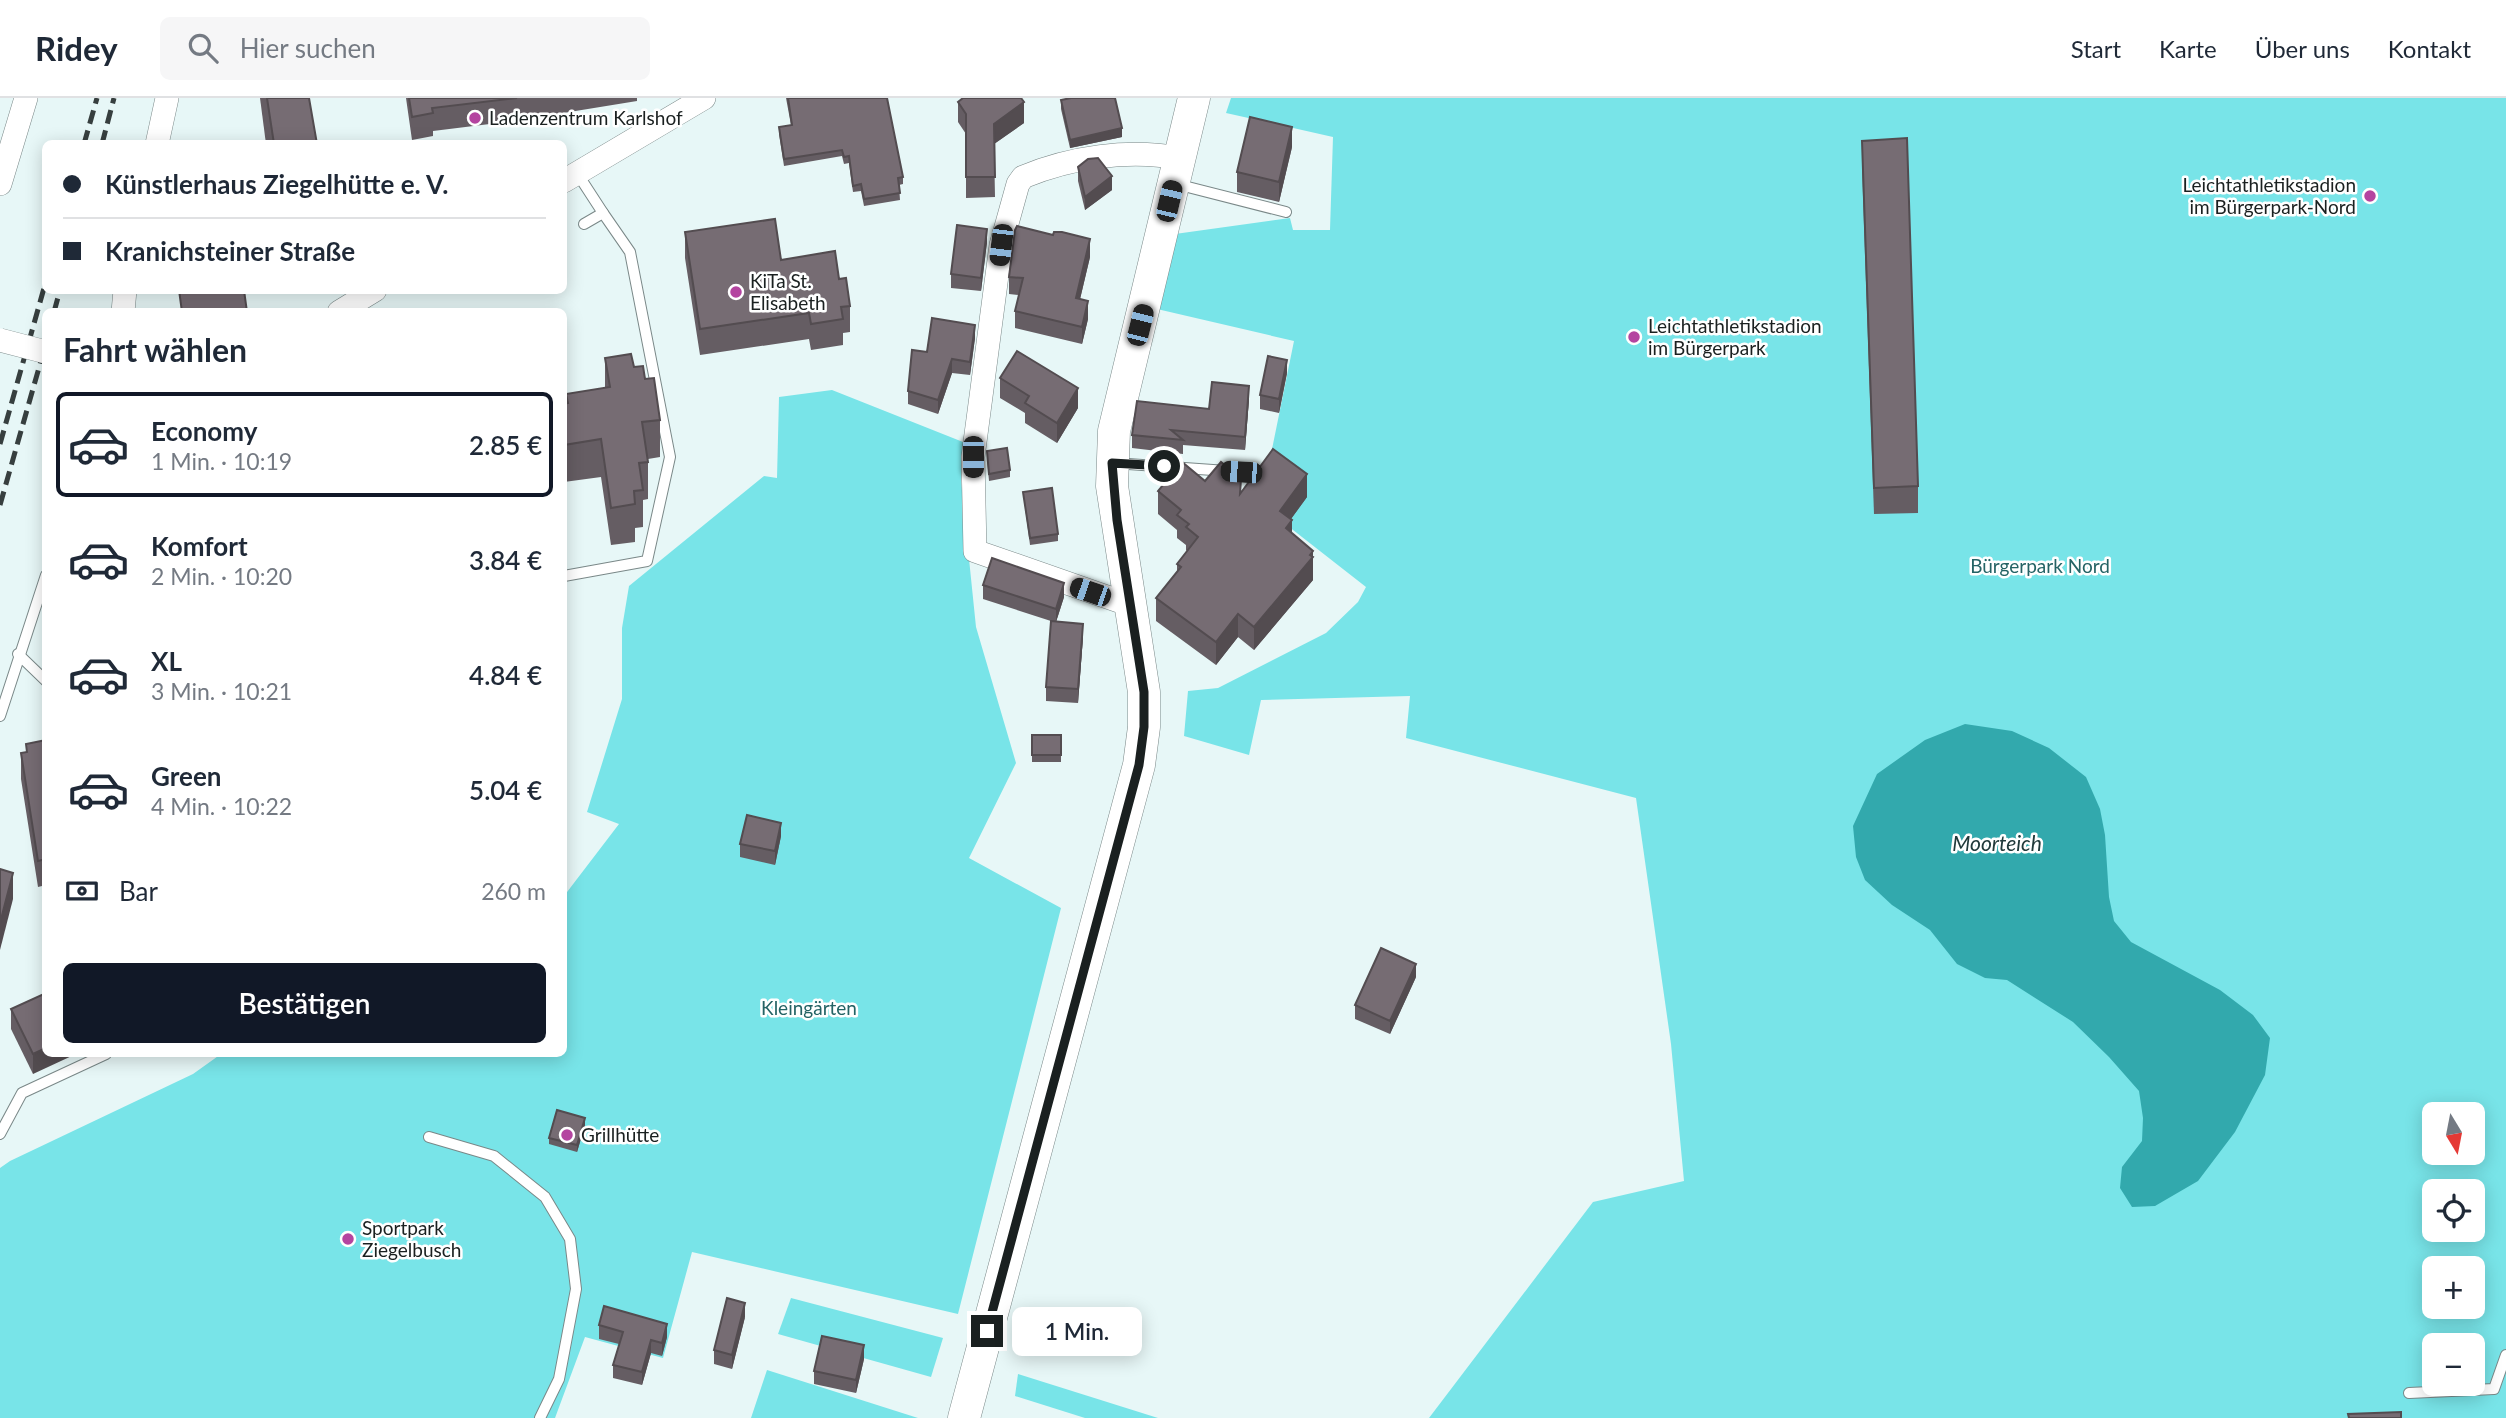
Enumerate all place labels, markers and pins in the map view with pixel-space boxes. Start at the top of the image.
place label: Ladenzentrum Karlshof [489,106,683,129]
marker: Ladenzentrum Karlshof [467,110,483,126]
place label: Leichtathletikstadion im Bürgerpark-Nord [2182,173,2356,218]
marker: Leichtathletikstadion im Bürgerpark-Nord [2362,188,2378,204]
place label: KiTa St. Elisabeth [750,269,826,314]
marker: KiTa St. Elisabeth [728,284,744,300]
place label: Leichtathletikstadion im Bürgerpark [1648,314,1822,359]
marker: Leichtathletikstadion im Bürgerpark [1626,329,1642,345]
place label: Grillhütte [581,1123,659,1146]
marker: Grillhütte [559,1127,575,1143]
place label: Sportpark Ziegelbusch [362,1216,461,1261]
marker: Sportpark Ziegelbusch [340,1231,356,1247]

